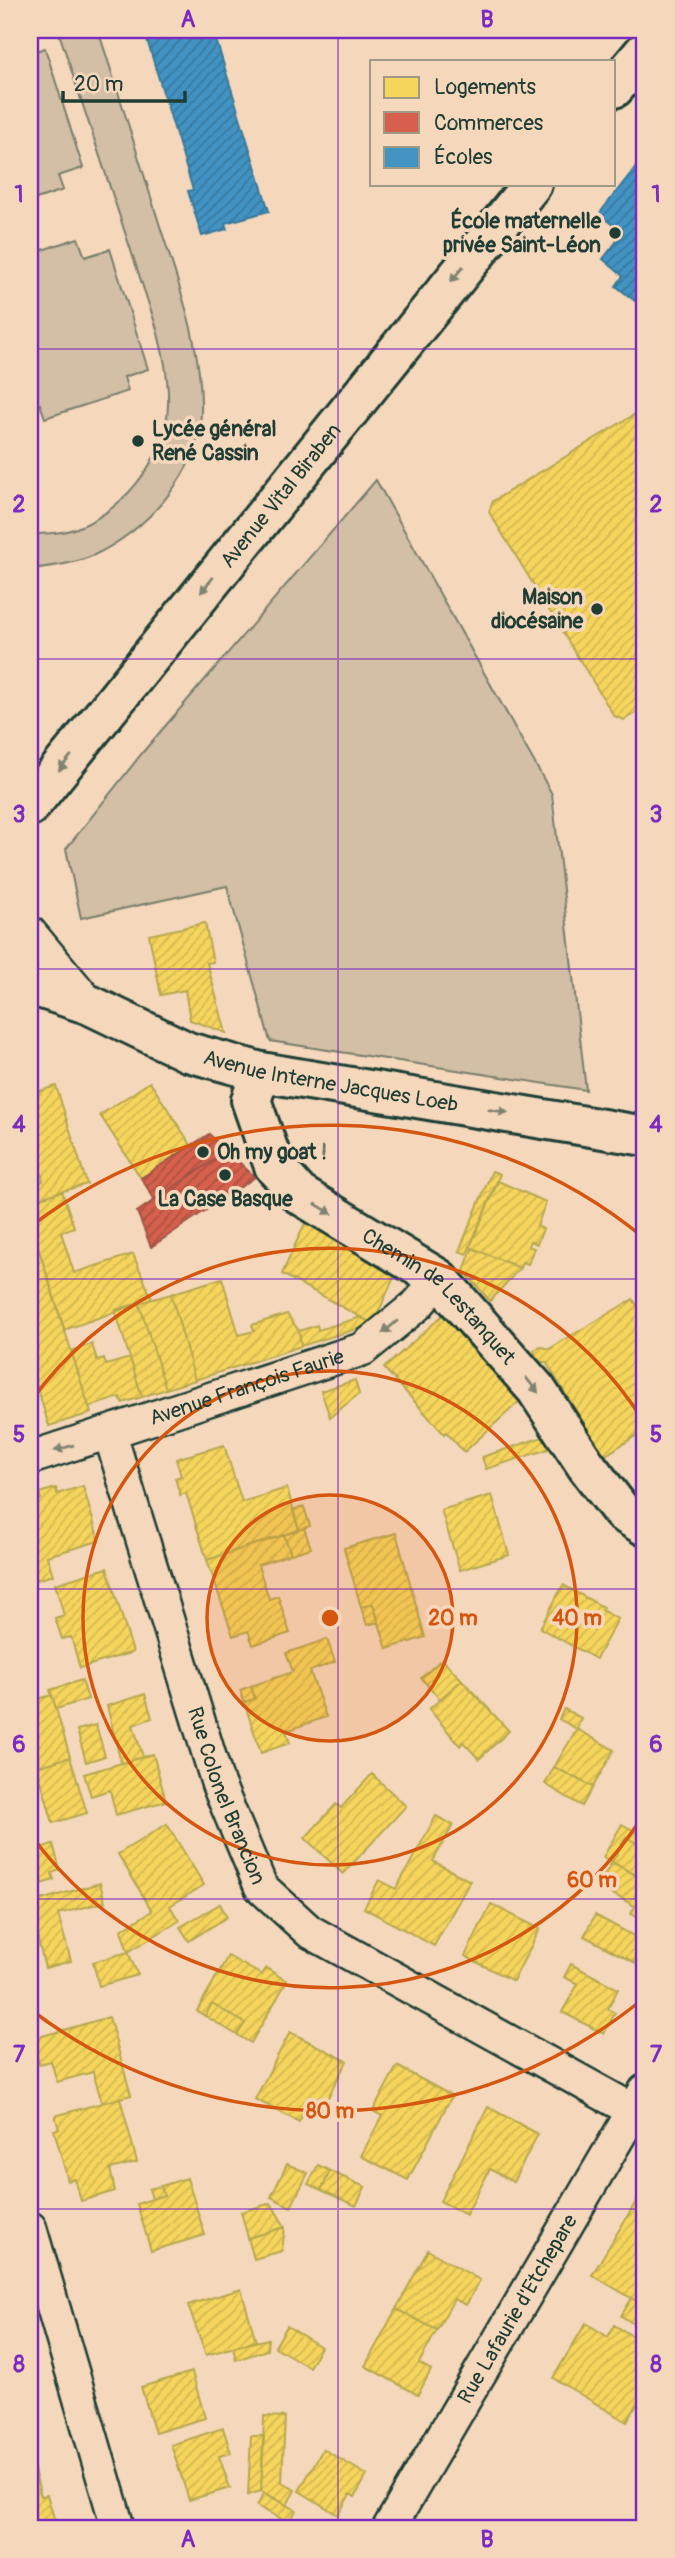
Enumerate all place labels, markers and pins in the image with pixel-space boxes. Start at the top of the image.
place label: École maternelle privée Saint-Léon [443,207,602,259]
marker: École maternelle privée Saint-Léon [607,225,623,241]
place label: Lycée général René Cassin [152,416,277,467]
marker: Lycée général René Cassin [130,433,146,449]
place label: Maison diocésaine [491,584,584,635]
marker: Maison diocésaine [589,601,605,617]
place label: Oh my goat ! [217,1139,327,1166]
marker: Oh my goat ! [195,1144,211,1160]
marker: La Case Basque [217,1167,233,1183]
place label: La Case Basque [158,1186,293,1213]
centre of rings [318,1606,342,1630]

